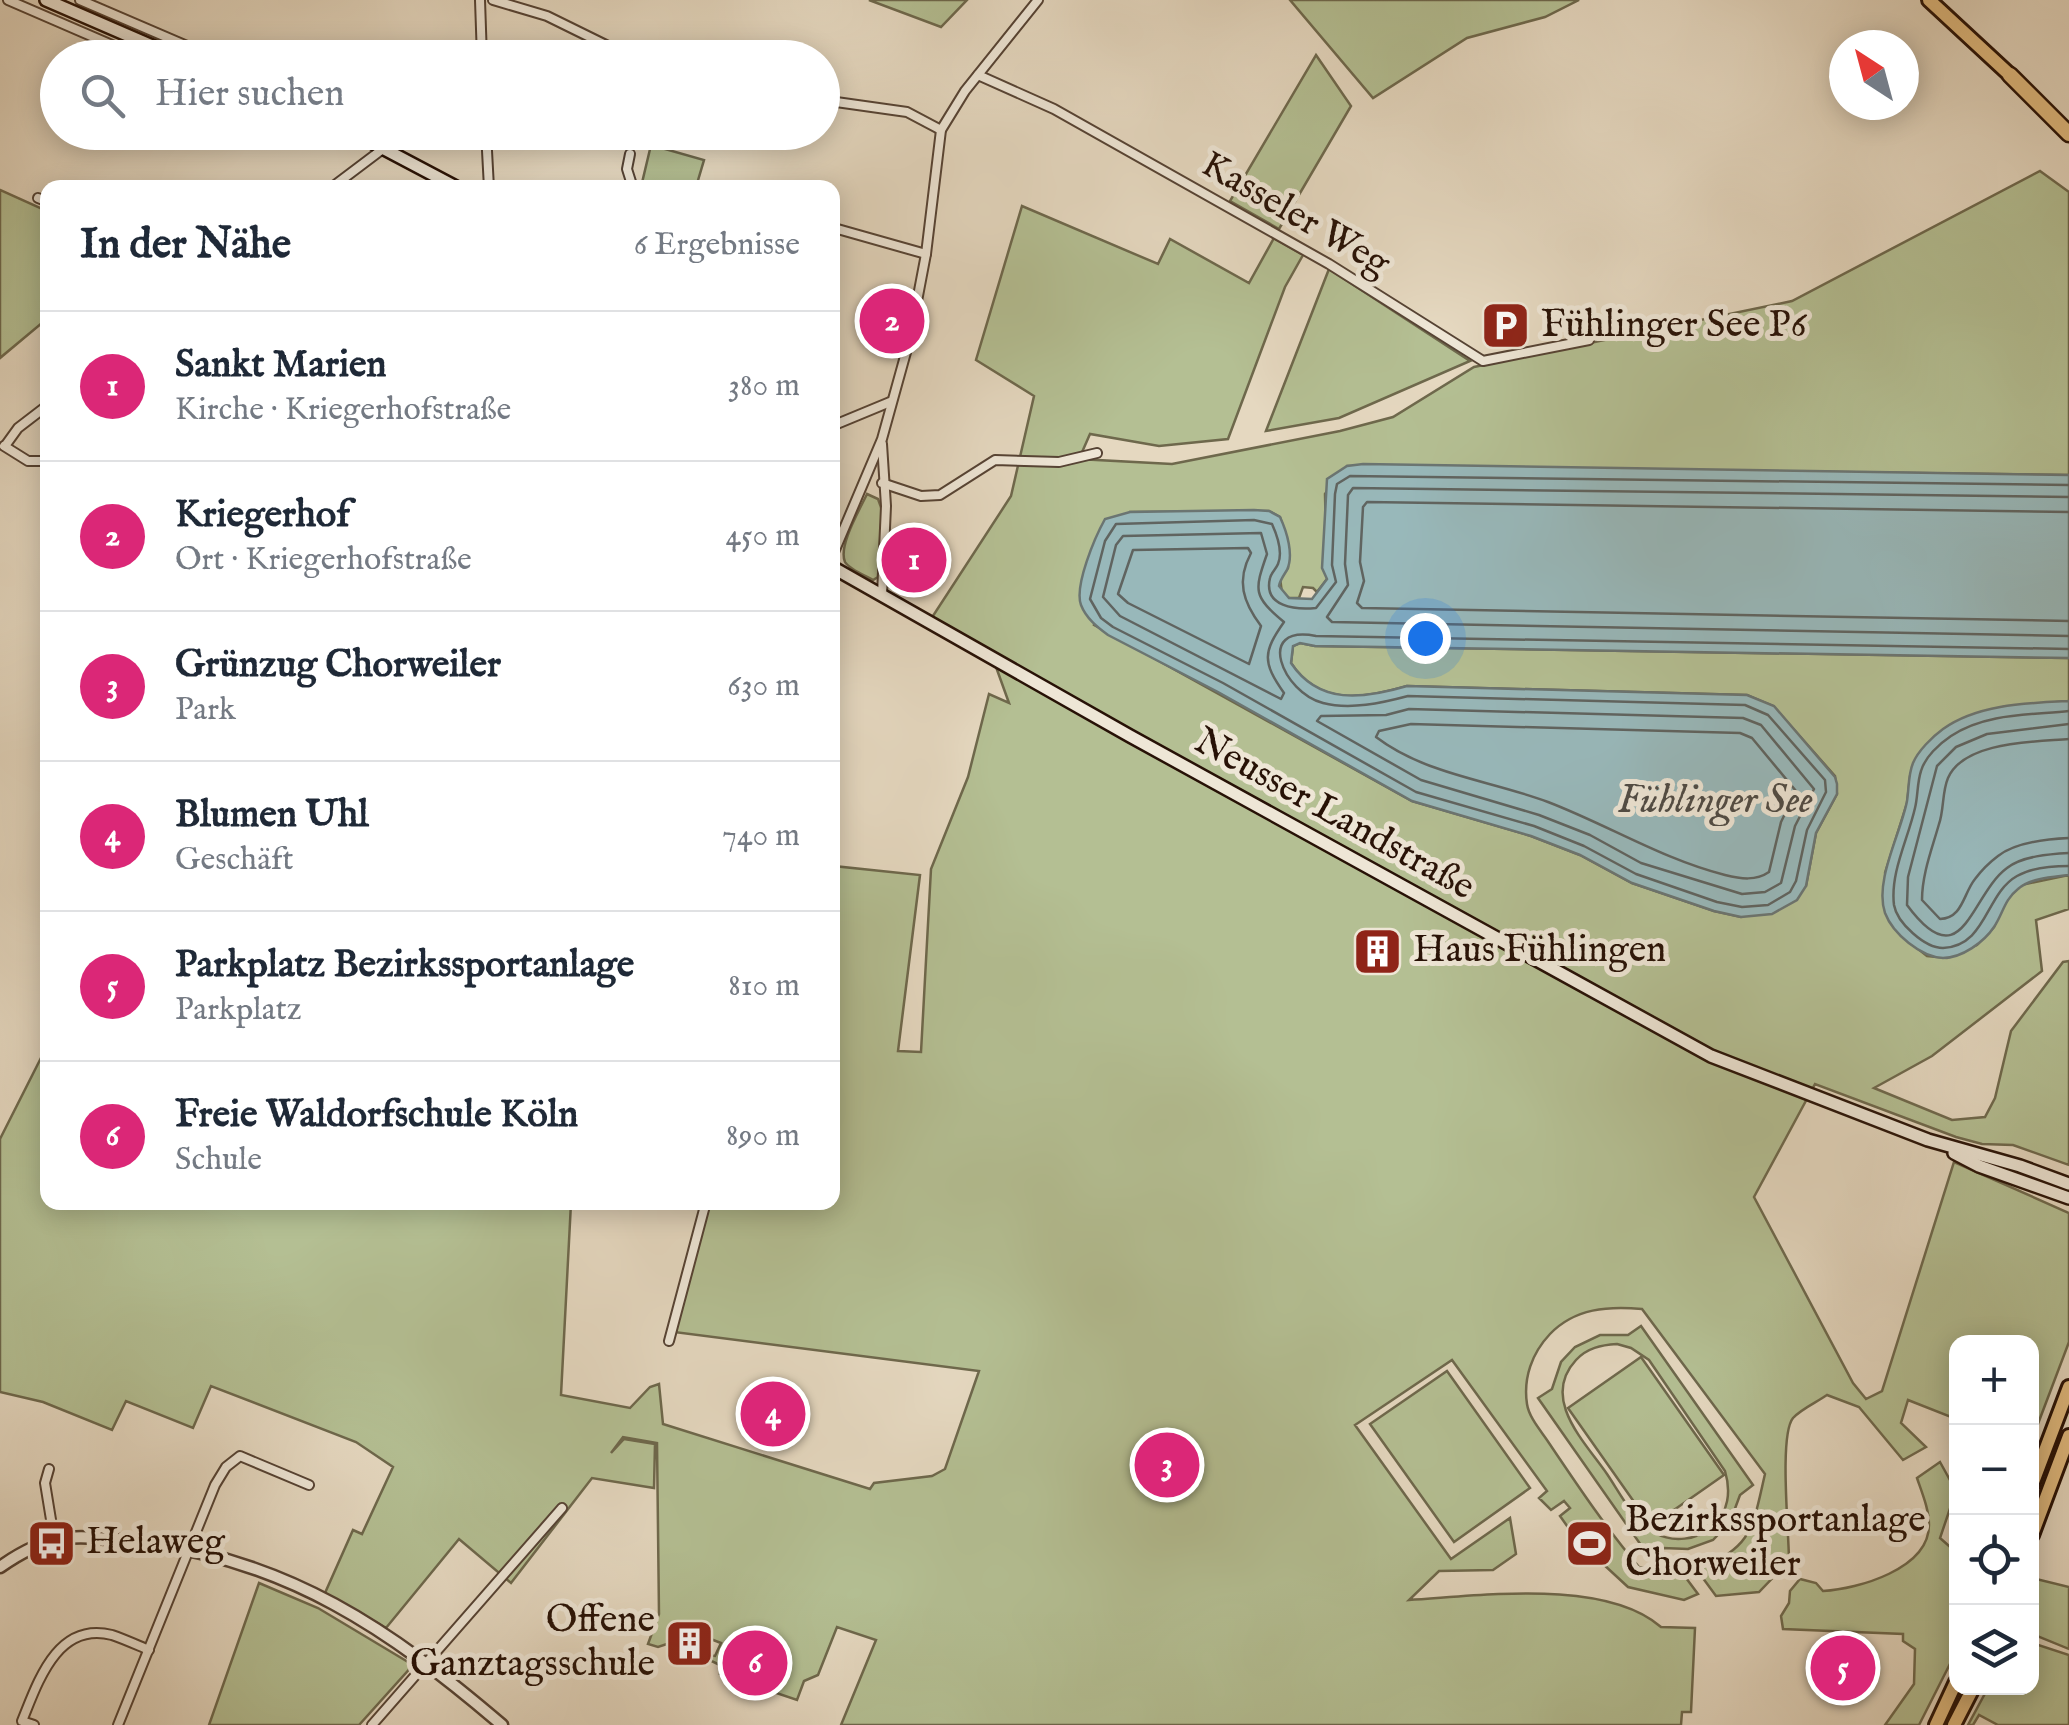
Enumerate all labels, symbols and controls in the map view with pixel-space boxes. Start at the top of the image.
north arrow [1829,30,1919,120]
search box [40,40,840,150]
icon: search [75,68,130,123]
text: Hier suchen [155,71,345,119]
street label: Kasseler Weg [1192,142,1398,289]
text: In der Nähe [80,219,291,272]
text: 6 Ergebnisse [634,225,800,266]
pin: 2 [860,284,924,358]
parking icon: Fühlinger See P6 [1480,300,1532,352]
place label: Fühlinger See P6 [1541,302,1808,350]
text: Sankt Marien [175,342,387,390]
text: 1 [107,366,118,407]
text: 380 m [728,366,800,407]
text: Kirche · Kriegerhofstraße [175,390,511,431]
text: Kriegerhof [175,492,350,540]
text: 2 [105,516,120,557]
text: 450 m [726,516,800,557]
pin: 1 [882,522,946,598]
text: Ort · Kriegerhofstraße [175,540,472,581]
your location [1400,613,1451,664]
text: Grünzug Chorweiler [175,642,501,690]
text: 3 [107,666,118,707]
text: 630 m [727,666,800,707]
text: Park [175,690,236,731]
street label: Neusser Landstraße [1185,718,1483,912]
water label: Fühlinger See [1617,776,1813,827]
text: Blumen Uhl [175,792,369,840]
text: 4 [105,816,120,857]
text: 740 m [722,816,800,857]
text: Geschäft [175,840,294,881]
building icon: Haus Fühlingen [1352,925,1404,977]
place label: Haus Fühlingen [1413,927,1666,975]
text: Parkplatz Bezirkssportanlage [175,942,634,990]
text: 5 [107,966,118,1007]
text: 810 m [728,966,800,1007]
text: Parkplatz [175,990,301,1031]
text: Freie Waldorfschule Köln [175,1092,578,1140]
text: 6 [106,1116,119,1157]
text: 890 m [726,1116,800,1157]
text: Schule [175,1140,262,1181]
map controls [1949,1335,2039,1695]
button: + [1949,1335,2039,1425]
pin: 4 [740,1376,806,1452]
button: − [1949,1425,2039,1515]
pin: 3 [1134,1428,1200,1502]
place label: Bezirkssportanlage Chorweiler [1625,1497,1926,1589]
button: locate [1949,1515,2039,1605]
bus stop icon: Helaweg [25,1517,77,1569]
sports icon: Bezirkssportanlage Chorweiler [1564,1517,1616,1569]
place label: Helaweg [86,1519,225,1567]
place label: Offene Ganztagsschule [410,1597,655,1689]
button: layers [1949,1605,2039,1695]
building icon: Offene Ganztagsschule [664,1617,716,1669]
pin: 6 [722,1626,788,1700]
pin: 5 [1810,1630,1876,1706]

